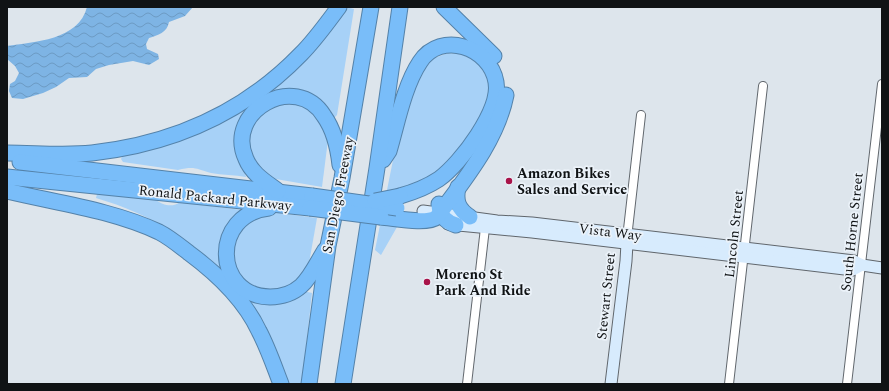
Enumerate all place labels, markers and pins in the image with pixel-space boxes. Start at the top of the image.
place label: Amazon Bikes Sales and Service [517,163,627,200]
marker: Amazon Bikes Sales and Service [504,176,514,186]
place label: Moreno St Park And Ride [435,264,531,301]
marker: Moreno St Park And Ride [422,277,432,287]

